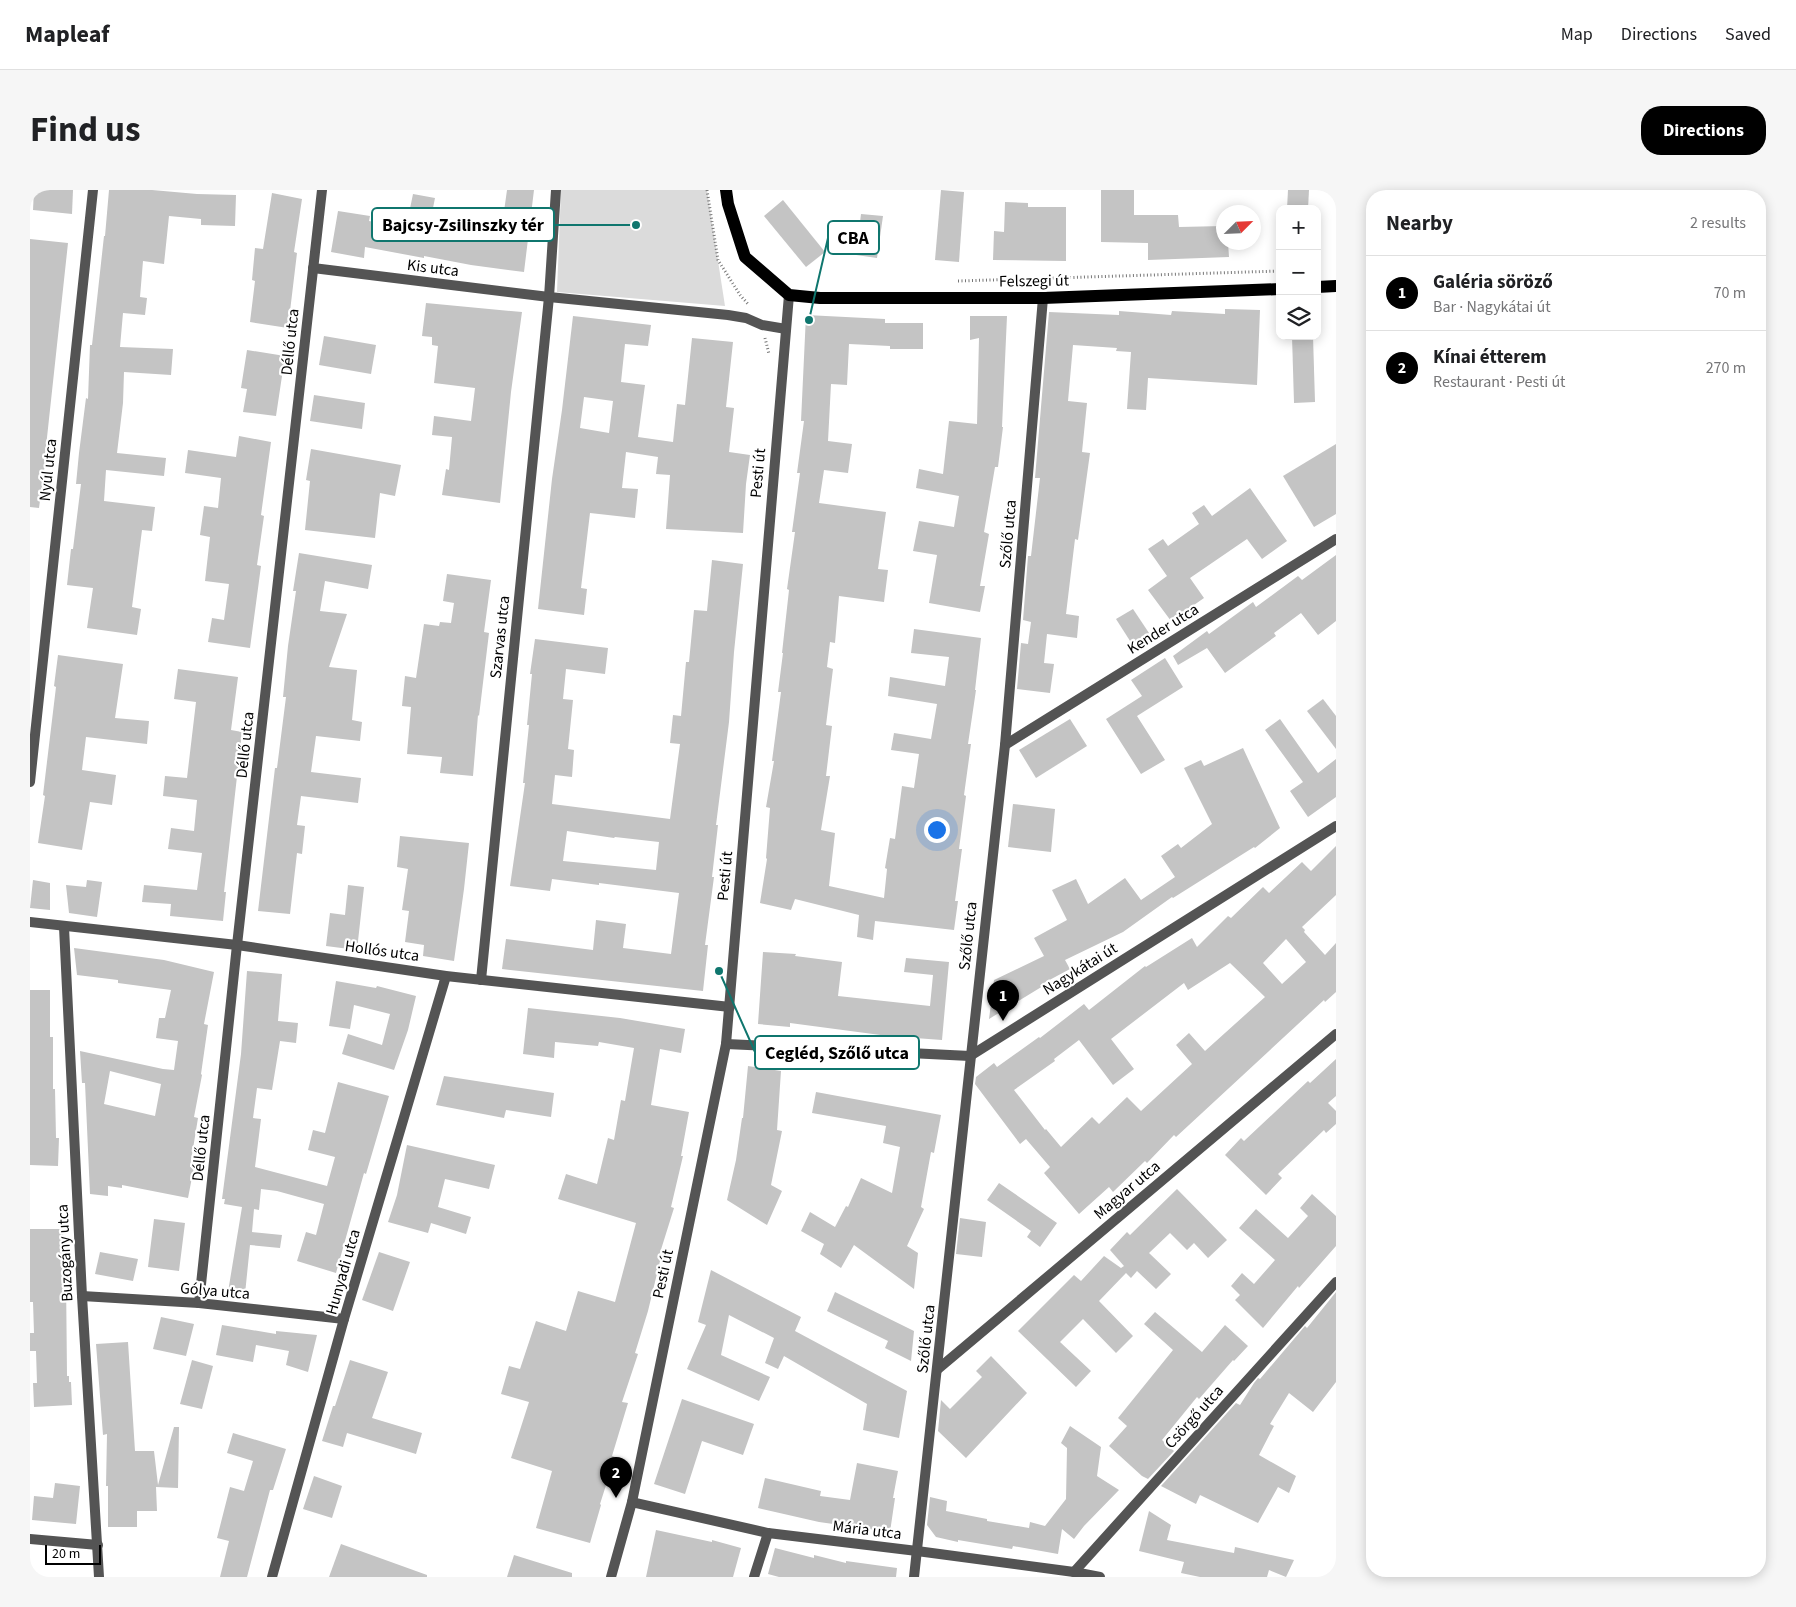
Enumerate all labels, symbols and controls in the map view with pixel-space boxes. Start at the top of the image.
text: Mapleaf [25,17,110,52]
text: Map [1561,22,1593,47]
text: Directions [1621,22,1697,47]
text: Saved [1725,22,1771,47]
text: Find us [30,105,140,155]
button: Directions [1641,106,1766,155]
north arrow [1216,205,1261,250]
map controls [1276,205,1321,340]
button: + [1276,205,1321,250]
callout: Bajcsy-Zsilinszky tér [372,208,554,241]
text: Nearby [1386,208,1453,238]
text: 2 results [1690,212,1746,234]
text: Bajcsy-Zsilinszky tér [382,213,545,238]
callout: CBA [828,221,879,254]
text: CBA [837,226,870,251]
button: − [1276,250,1321,295]
street label: Kis utca [406,254,460,282]
street label: Felszegi út [999,269,1070,293]
text: Galéria söröző [1433,269,1553,296]
text: 1 [1398,282,1406,304]
text: 70 m [1714,282,1746,304]
button: layers [1276,295,1321,340]
text: Bar · Nagykátai út [1433,296,1551,318]
street label: Déllő utca [276,308,304,376]
text: Kínai étterem [1433,344,1547,371]
text: 2 [1398,357,1406,379]
text: 270 m [1706,357,1746,379]
text: Restaurant · Pesti út [1433,371,1566,393]
street label: Nyúl utca [34,438,62,502]
street label: Pesti út [745,447,771,499]
street label: Szőlő utca [994,499,1022,569]
street label: Szarvas utca [485,594,515,680]
street label: Kender utca [1123,598,1203,660]
street label: Déllő utca [231,711,259,779]
your location [924,817,950,843]
street label: Pesti út [712,850,738,902]
street label: Szőlő utca [953,901,983,971]
street label: Hollós utca [343,935,421,967]
street label: Nagykátai út [1038,937,1122,1001]
pin: 1 [987,980,1019,1021]
callout: Cegléd, Szőlő utca [755,1036,919,1069]
text: Cegléd, Szőlő utca [765,1041,909,1066]
street label: Déllő utca [187,1114,215,1182]
street label: Magyar utca [1089,1156,1165,1224]
street label: Buzogány utca [51,1204,79,1302]
street label: Hunyadi utca [320,1227,366,1317]
street label: Pesti út [647,1247,679,1301]
street label: Gólya utca [179,1277,251,1305]
street label: Szőlő utca [911,1304,941,1374]
street label: Csörgő utca [1159,1380,1229,1454]
pin: 2 [600,1457,632,1498]
street label: Mária utca [831,1515,903,1545]
scale bar [45,1542,101,1565]
text: 20 m [52,1544,80,1564]

